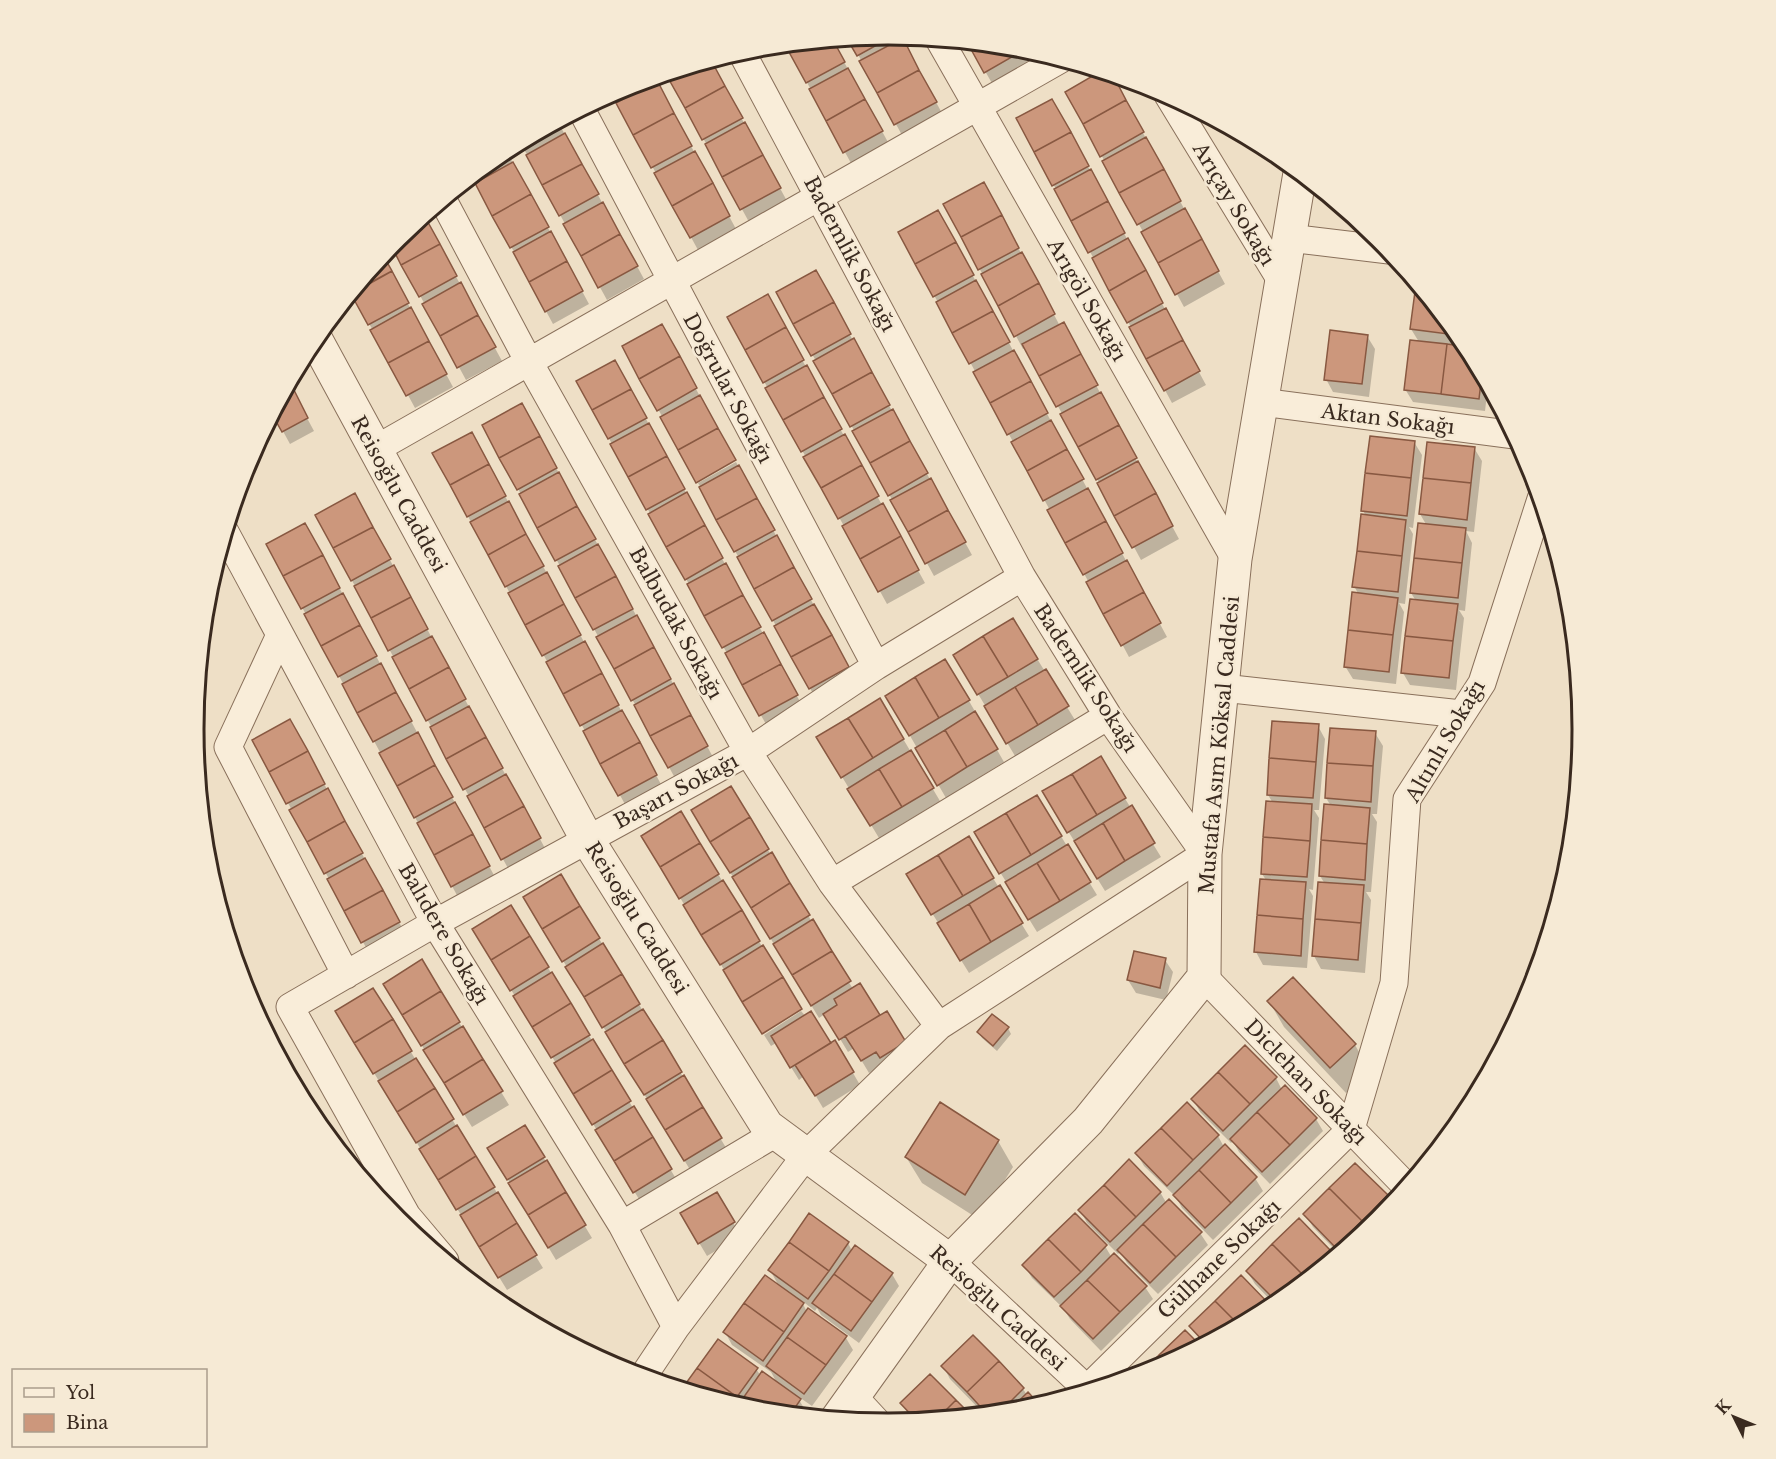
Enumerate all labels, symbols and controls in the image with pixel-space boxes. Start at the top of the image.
street label: Arıçay Sokağı [1187,137,1280,270]
street label: Bademlik Sokağı [799,172,901,336]
street label: Arıgöl Sokağı [1042,234,1132,366]
street label: Doğrular Sokağı [678,309,778,467]
street label: Aktan Sokağı [1319,399,1456,439]
street label: Reisoğlu Caddesi [346,412,452,577]
street label: Balbudak Sokağı [624,543,728,703]
street label: Mustafa Asım Köksal Caddesi [1194,595,1244,895]
street label: Bademlik Sokağı [1029,599,1143,757]
street label: Altınlı Sokağı [1400,675,1490,807]
street label: Başarı Sokağı [610,748,742,834]
street label: Reisoğlu Caddesi [580,837,694,999]
street label: Balıdere Sokağı [394,859,494,1009]
street label: Diclehan Sokağı [1240,1014,1372,1150]
street label: Gülhane Sokağı [1153,1194,1285,1324]
street label: Reisoğlu Caddesi [925,1240,1071,1376]
legend [12,1369,207,1447]
text: Yol [65,1382,95,1404]
north arrow [1704,1387,1764,1447]
text: K [1711,1395,1735,1418]
text: Bina [66,1412,108,1434]

